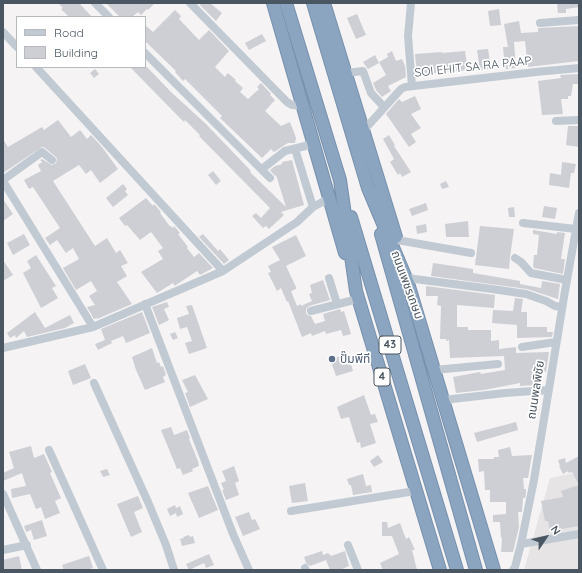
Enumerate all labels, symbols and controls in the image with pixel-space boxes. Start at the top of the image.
legend [16,16,146,68]
text: Road [54,25,84,40]
text: Building [54,45,98,60]
street label: SOI EHIT SA RA PAAP [414,54,532,80]
street label: ถนนเพชรเกษม [388,249,426,321]
road number: 43 [379,336,401,354]
place label: ปั๊มพีที [340,352,370,366]
marker: ปั๊มพีที [327,354,337,364]
street label: ถนนพลพิชัย [524,360,548,420]
road number: 4 [374,368,390,386]
north arrow [526,517,566,557]
text: N [548,523,564,537]

